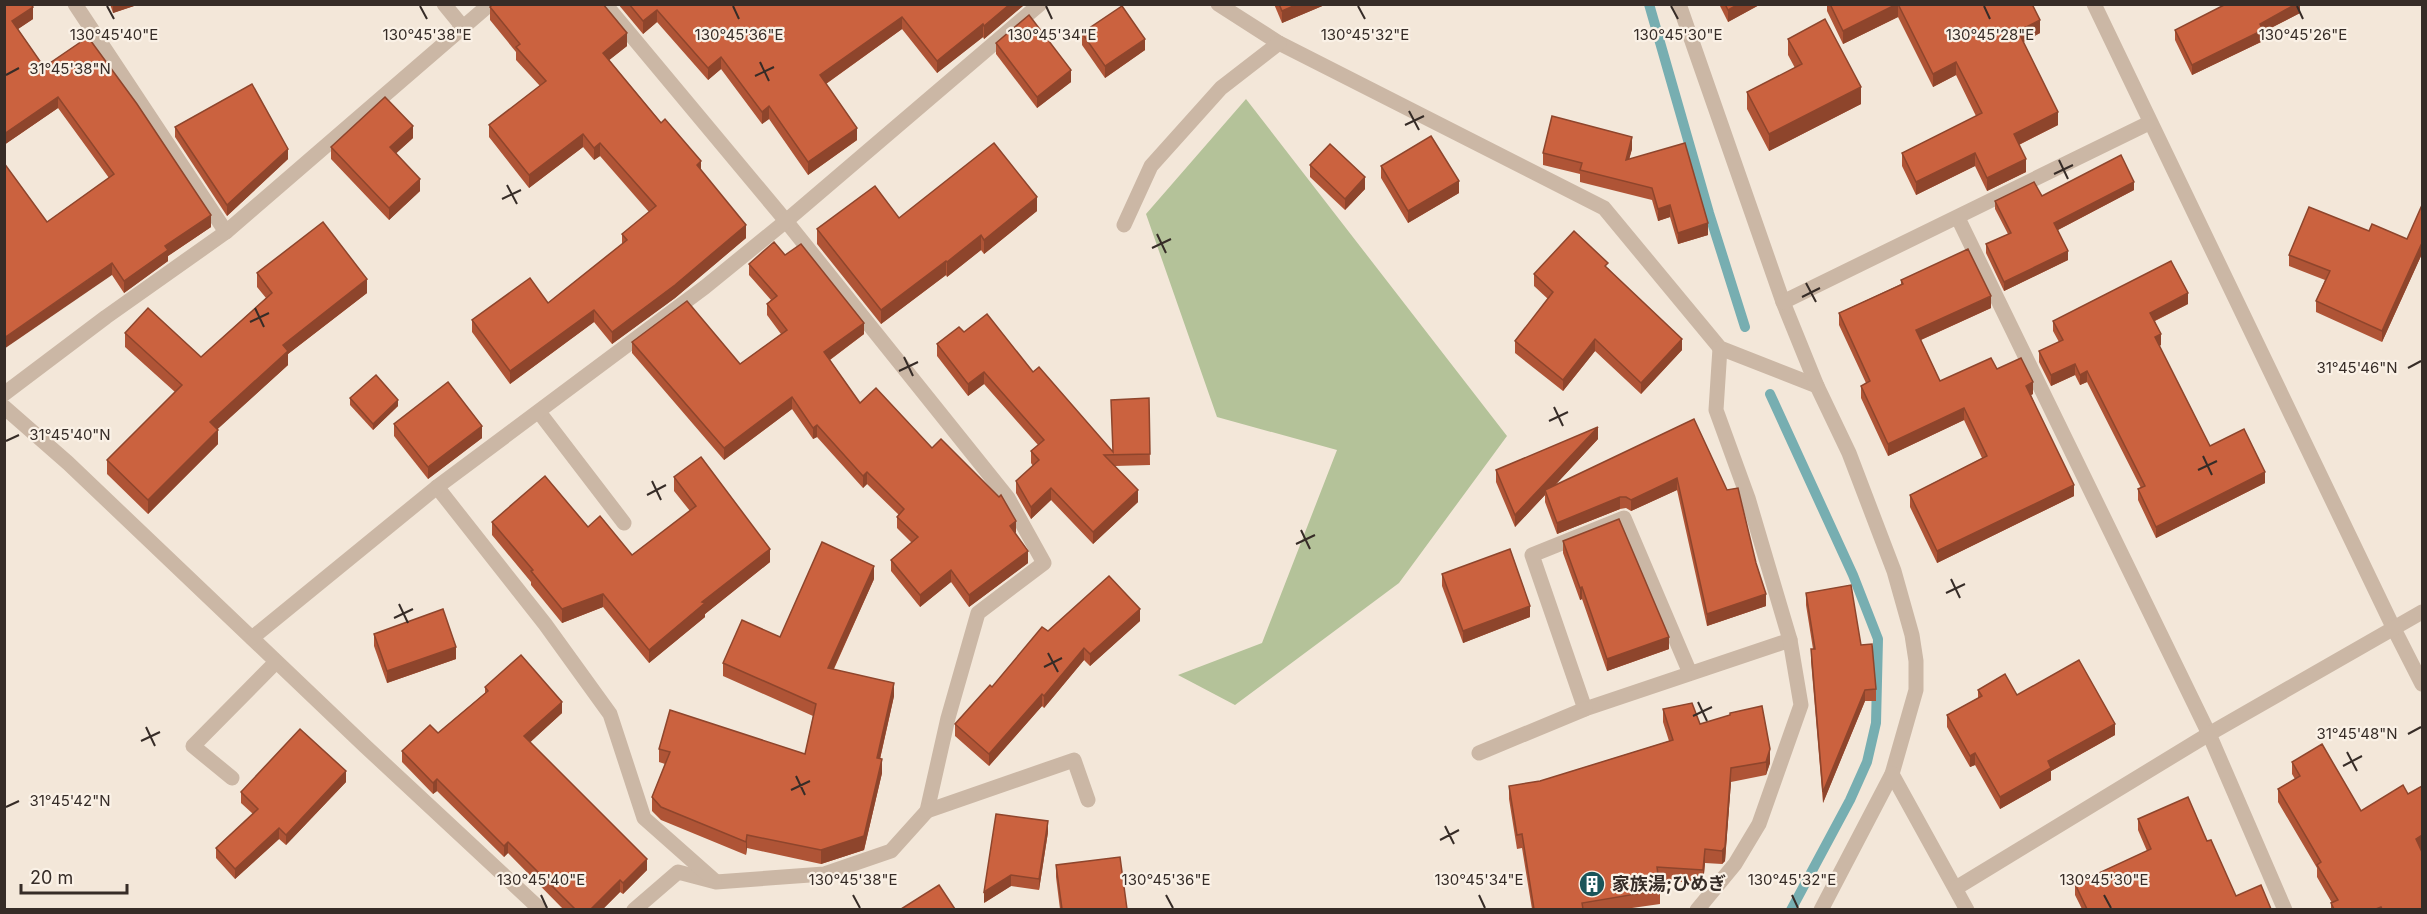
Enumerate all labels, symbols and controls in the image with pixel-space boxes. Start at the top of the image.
text: 130°45'40"E [70,25,158,44]
text: 130°45'38"E [383,25,471,44]
text: 130°45'36"E [695,25,783,44]
text: 130°45'34"E [1007,25,1097,44]
text: 130°45'32"E [1321,25,1409,44]
text: 130°45'30"E [1633,25,1723,44]
text: 130°45'28"E [1946,25,2034,44]
text: 130°45'26"E [2259,25,2347,44]
text: 31°45'38"N [29,59,111,78]
text: 31°45'46"N [2316,358,2398,377]
text: 31°45'40"N [29,425,111,444]
text: 31°45'48"N [2316,724,2398,743]
text: 31°45'42"N [29,791,111,810]
scale bar [21,857,128,895]
text: 20 m [30,867,73,888]
building icon: 家族湯;ひめぎ [1577,869,1607,899]
text: 130°45'40"E [497,870,585,889]
text: 130°45'38"E [809,870,897,889]
text: 130°45'36"E [1122,870,1210,889]
text: 130°45'34"E [1434,870,1524,889]
text: 130°45'32"E [1748,870,1836,889]
text: 130°45'30"E [2059,870,2149,889]
place label: 家族湯;ひめぎ [1612,873,1726,894]

